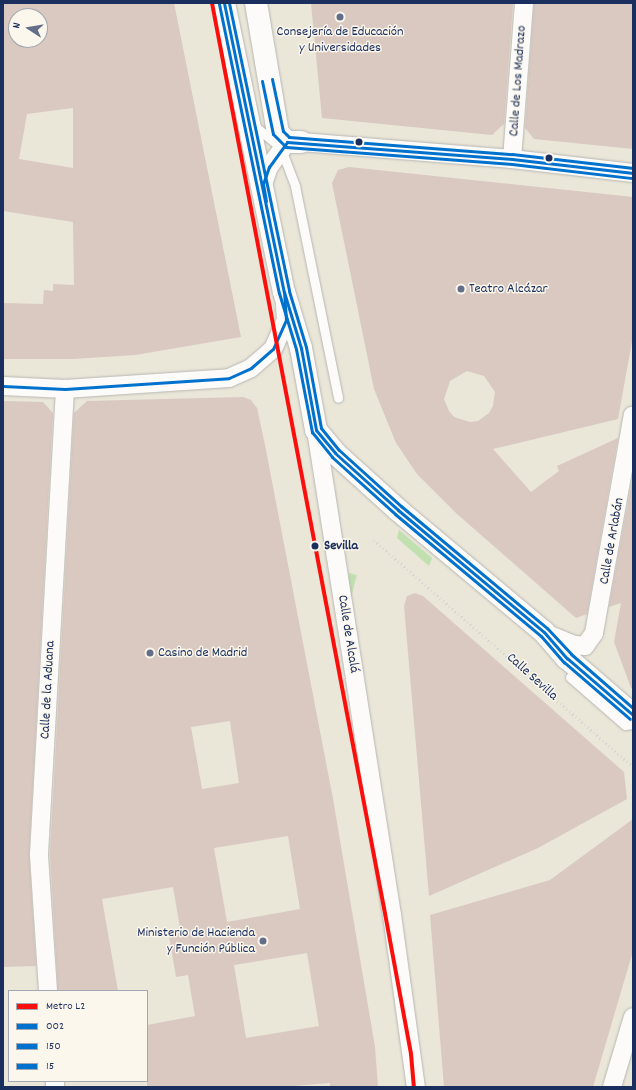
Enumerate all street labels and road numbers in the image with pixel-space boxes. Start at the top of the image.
street label: Calle de Los Madrazo [506,25,530,137]
street label: Calle de Arlabán [596,496,628,586]
street label: Calle de Alcalá [334,594,362,674]
street label: Calle de la Aduana [37,640,59,740]
street label: Calle Sevilla [503,650,561,704]

